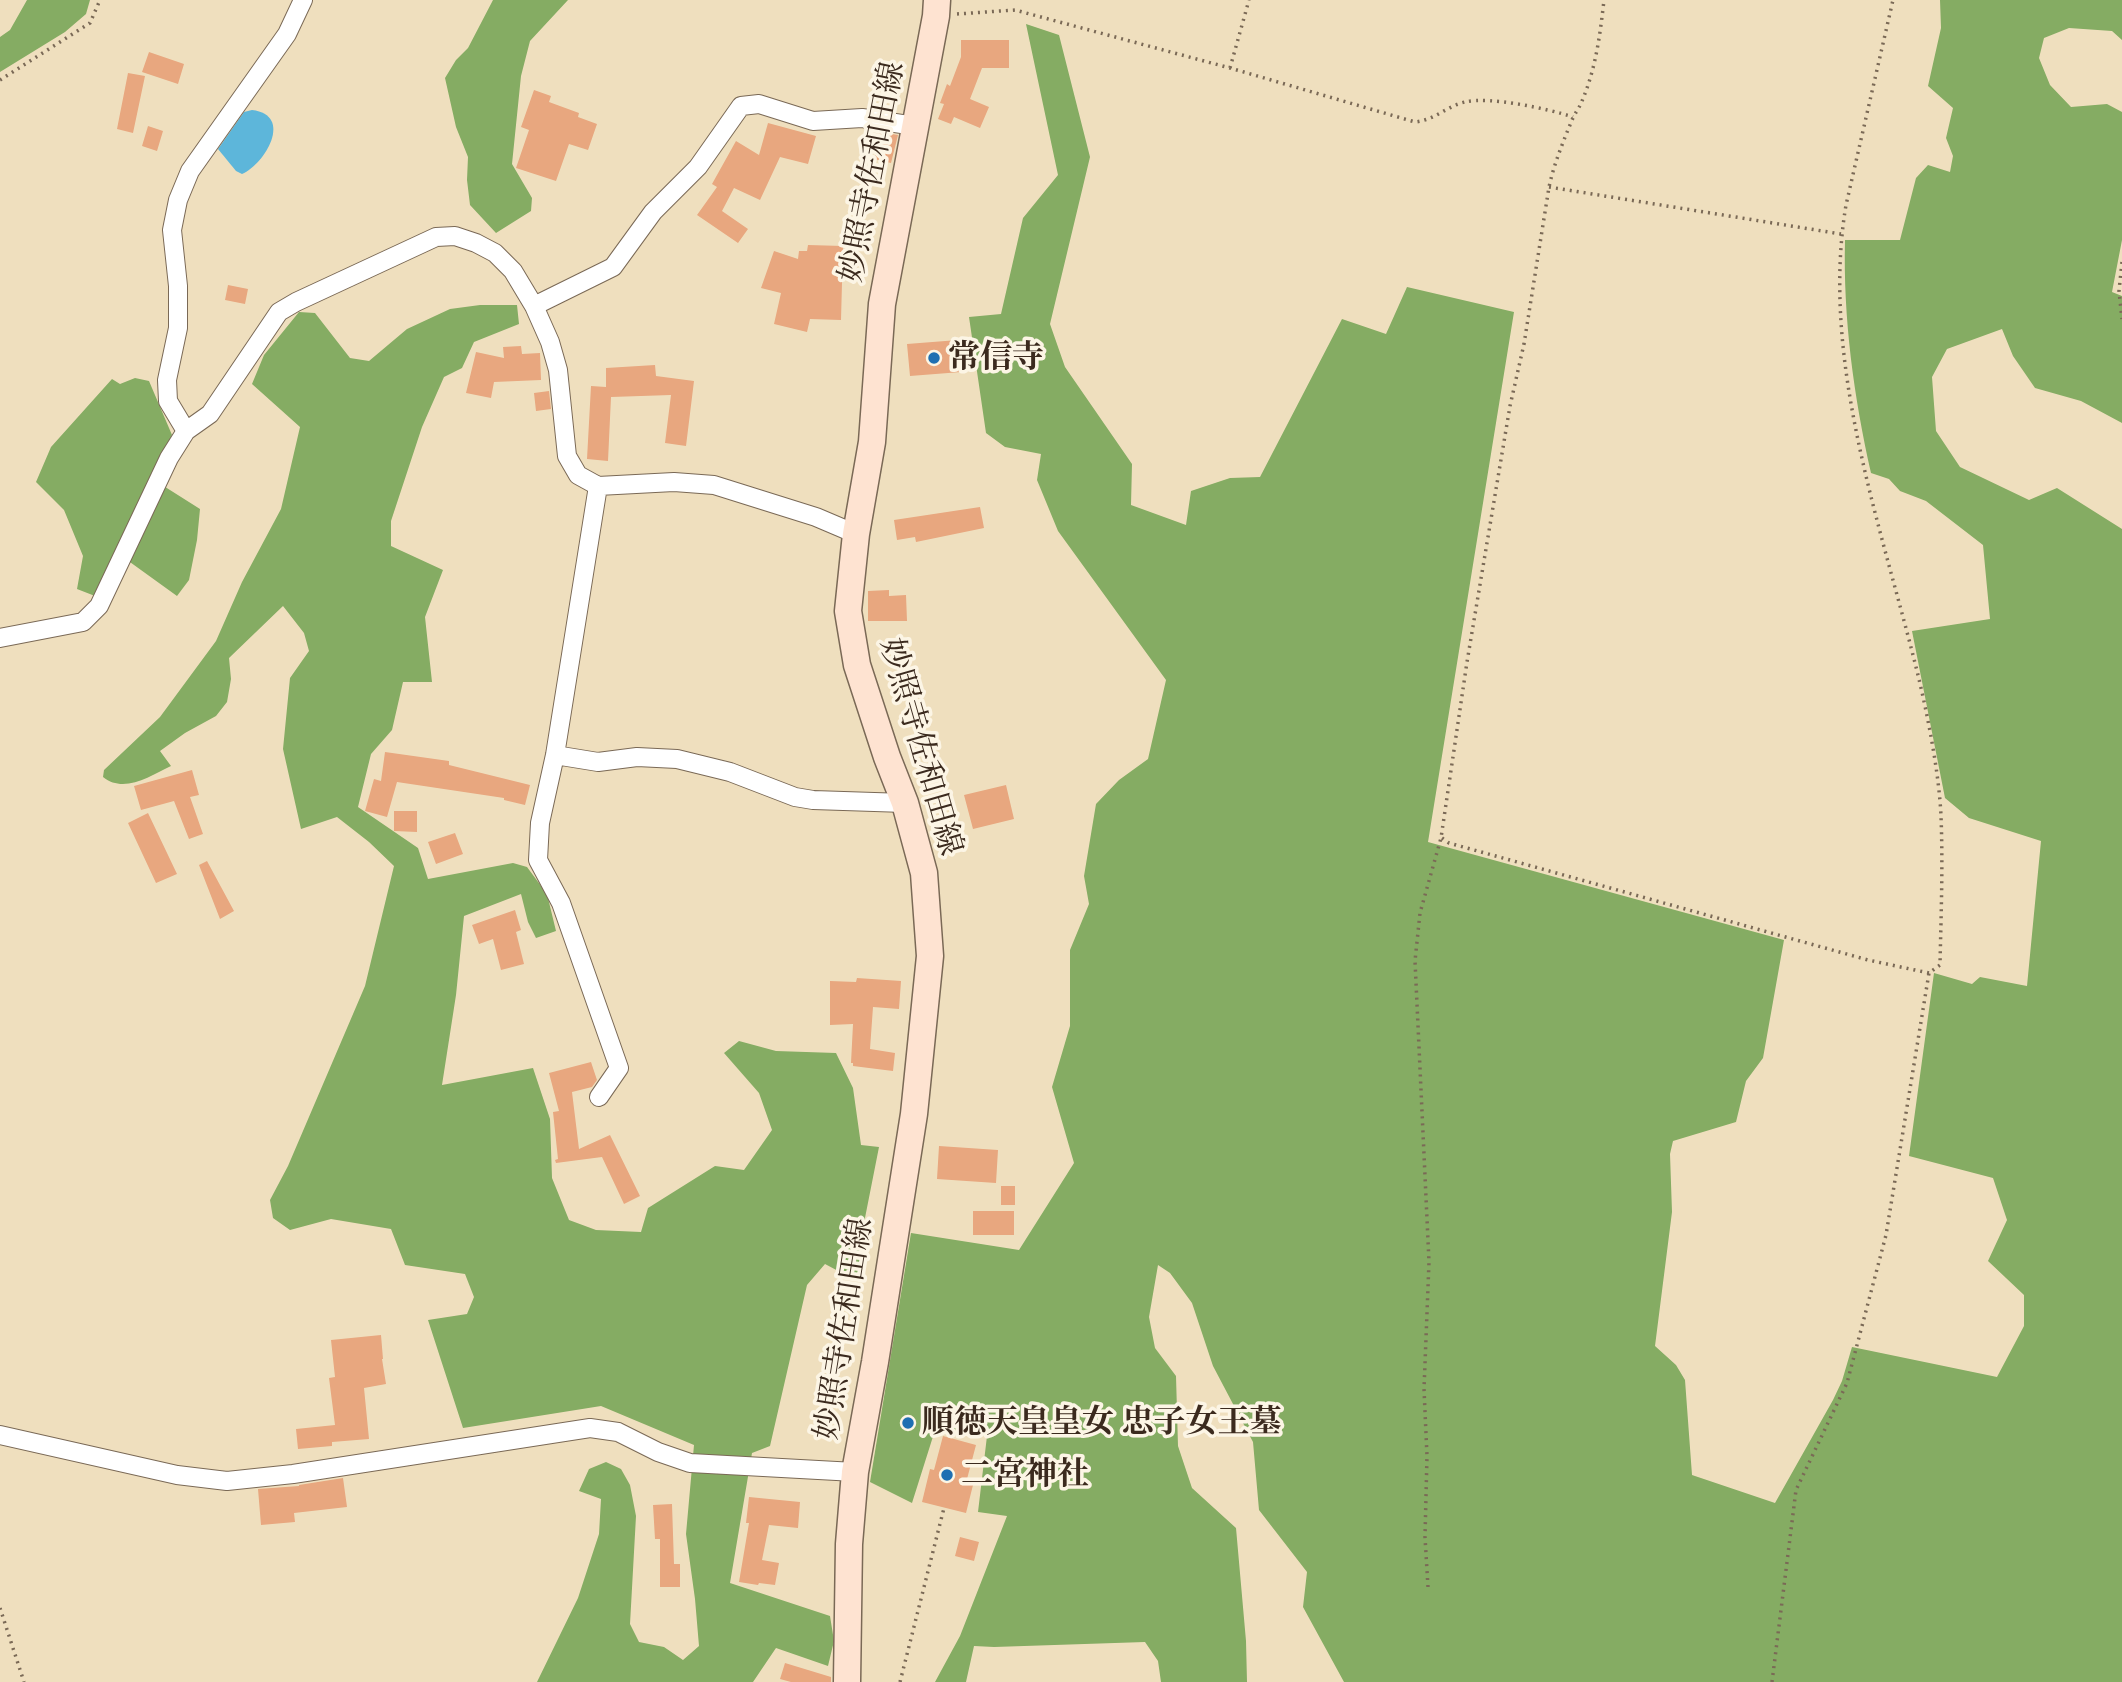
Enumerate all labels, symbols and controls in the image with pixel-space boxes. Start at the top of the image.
street label: 妙照寺佐和田線 [833,58,913,286]
place label: 常信寺 [948,339,1044,377]
marker: 常信寺 [926,350,942,366]
street label: 妙照寺佐和田線 [871,634,969,860]
street label: 妙照寺佐和田線 [809,1215,881,1443]
place label: 順徳天皇皇女 忠子女王墓 [922,1404,1282,1442]
marker: 順徳天皇皇女 忠子女王墓 [900,1415,916,1431]
place label: 二宮神社 [961,1456,1089,1494]
marker: 二宮神社 [939,1467,955,1483]

